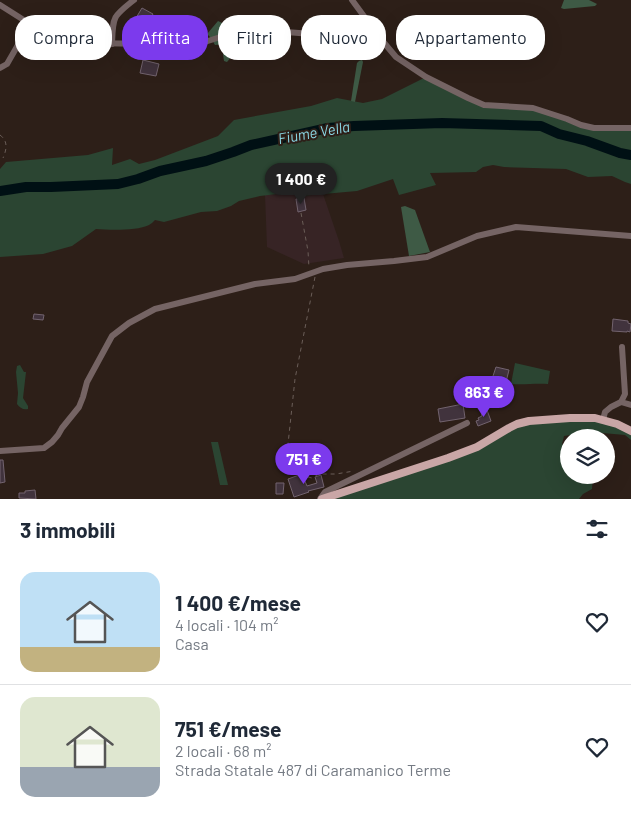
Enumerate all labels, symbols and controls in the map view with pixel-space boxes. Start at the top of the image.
chip: Compra [15,15,112,60]
chip: Affitta [122,15,208,60]
chip: Filtri [218,15,291,60]
chip: Nuovo [301,15,386,60]
chip: Appartamento [396,15,545,60]
water label: Fiume Vella [277,117,351,147]
pin: 1 400 € [255,162,347,205]
text: 1 400 € [276,169,326,188]
pin: 863 € [449,376,519,418]
text: 863 € [464,382,504,401]
map controls [560,429,615,484]
button: layers [560,429,615,484]
pin: 751 € [269,442,339,485]
text: 751 € [286,449,322,468]
icon: filters [583,515,611,543]
text: 3 immobili [20,517,115,542]
text: 1 400 €/mese [175,590,301,615]
icon: home [60,592,120,652]
icon: heart [583,608,611,636]
text: 4 locali · 104 m² [175,615,279,634]
text: Casa [175,634,209,653]
text: 751 €/mese [175,716,282,741]
icon: home [60,717,120,777]
icon: heart [583,733,611,761]
text: 2 locali · 68 m² [175,741,271,760]
text: Strada Statale 487 di Caramanico Terme [175,760,451,779]

